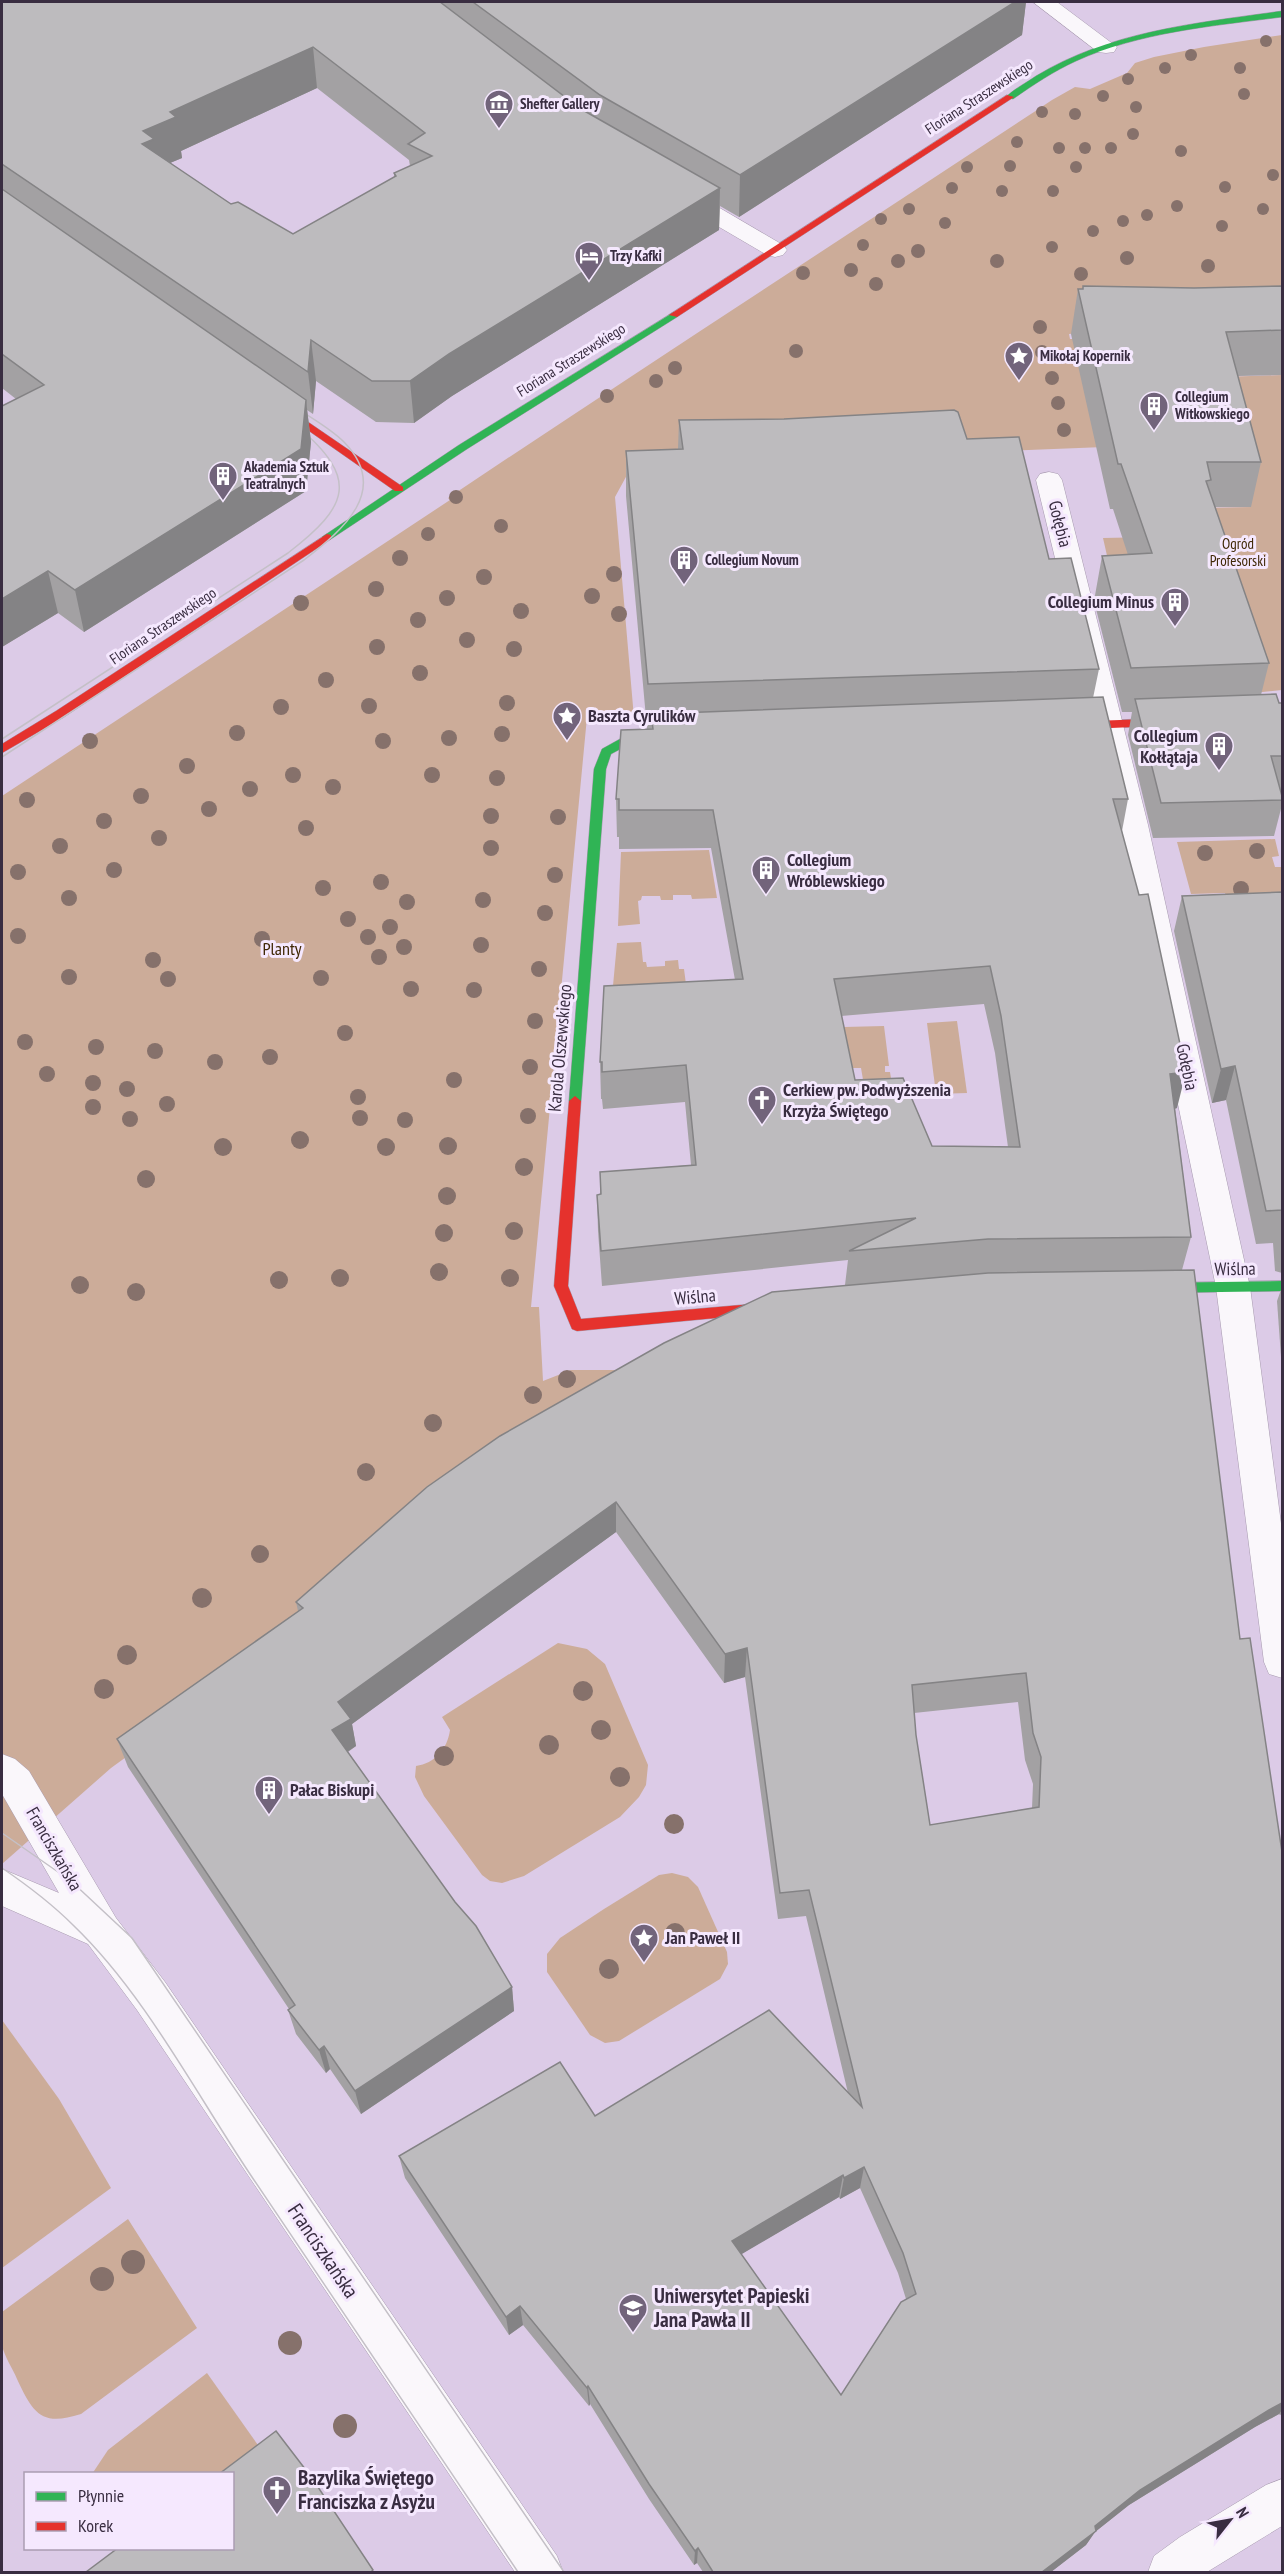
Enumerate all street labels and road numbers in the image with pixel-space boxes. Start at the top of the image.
street label: Floriana Straszewskiego [921,55,1036,138]
street label: Floriana Straszewskiego [513,319,629,401]
street label: Gołębia [1044,498,1077,550]
street label: Floriana Straszewskiego [106,583,220,668]
street label: Karola Olszewskiego [542,983,577,1113]
street label: Gołębia [1171,1041,1204,1092]
street label: Wiślna [1214,1257,1256,1280]
street label: Wiślna [673,1283,717,1310]
street label: Franciszkańska [21,1803,88,1895]
street label: Franciszkańska [282,2198,365,2303]

